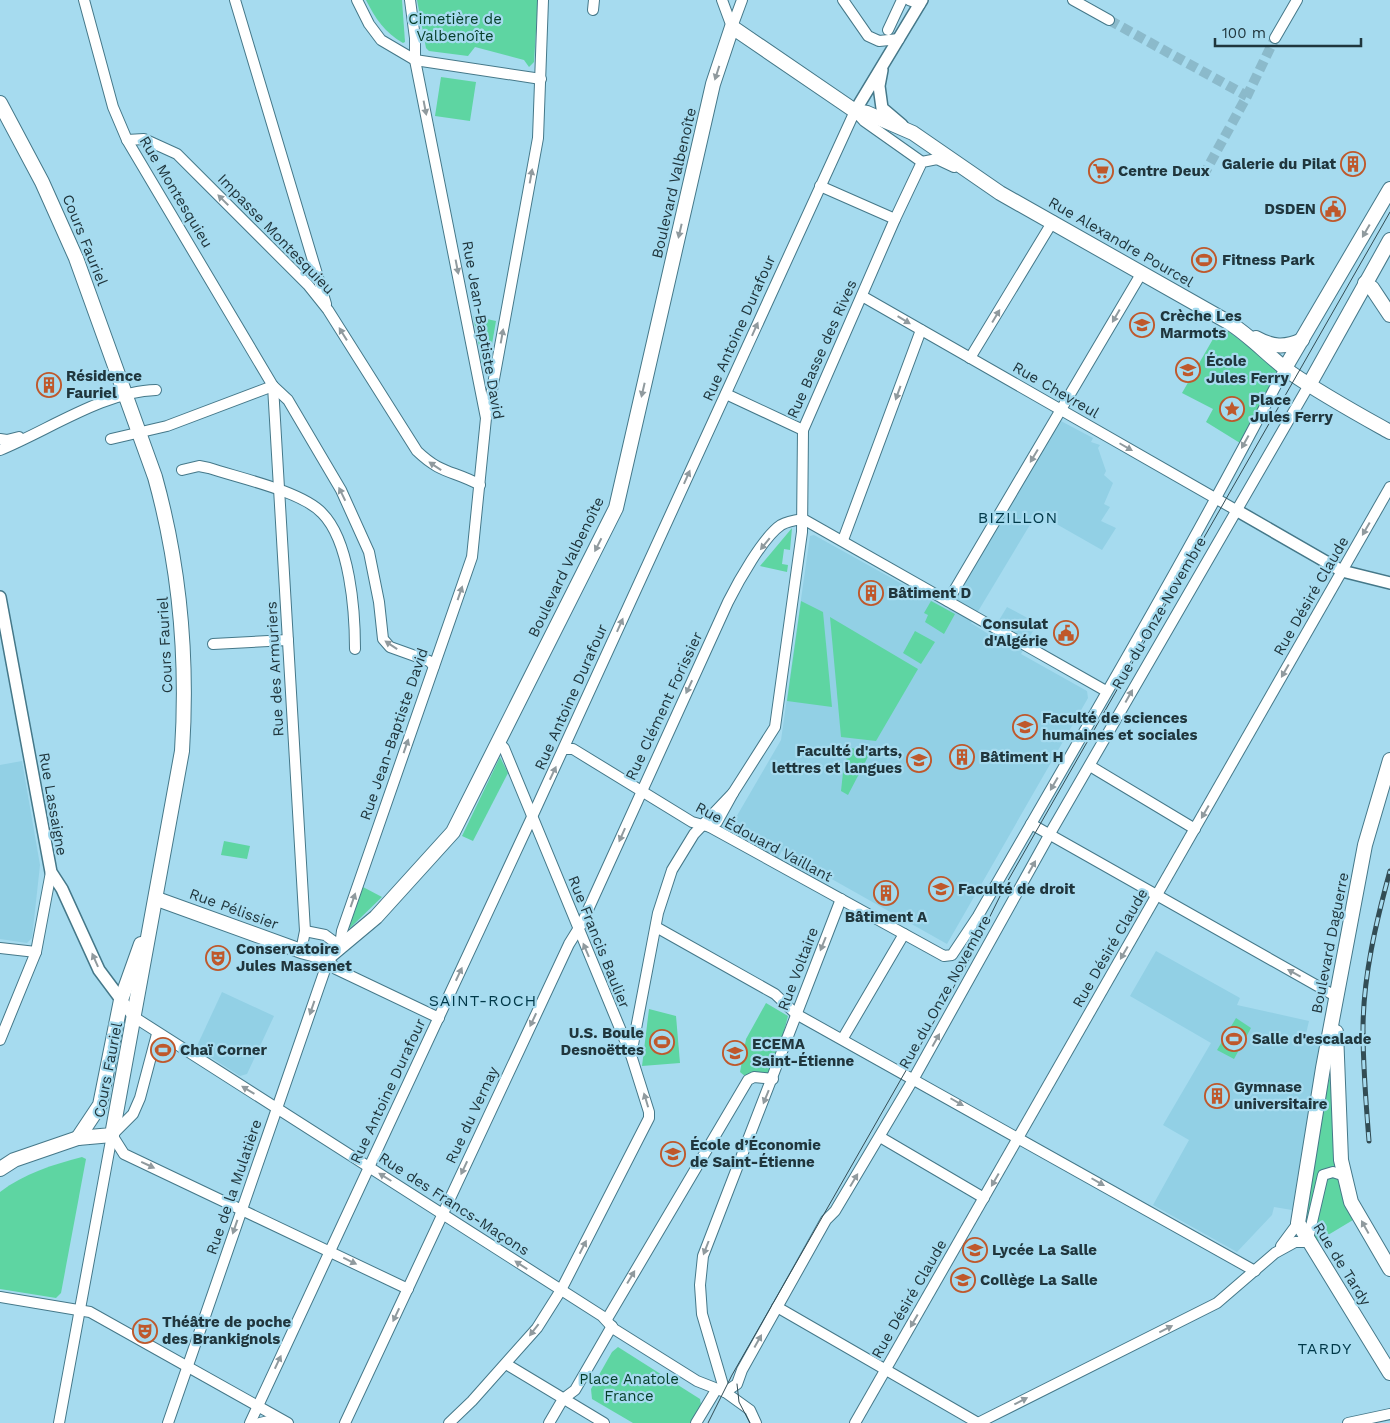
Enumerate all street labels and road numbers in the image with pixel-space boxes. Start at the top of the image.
street label: Boulevard Valbenoîte [648,106,700,260]
street label: Rue Montesquieu [136,133,216,251]
street label: Impasse Montesquieu [214,170,338,298]
street label: Cours Fauriel [59,192,112,289]
street label: Rue Alexandre Pourcel [1045,193,1197,291]
street label: Rue Jean-Baptiste David [458,239,508,421]
street label: Rue Antoine Durafour [699,252,779,404]
street label: Rue Basse des Rives [783,277,861,421]
street label: Rue Chevreul [1009,358,1103,422]
street label: Boulevard Valbenoîte [524,494,608,640]
street label: Rue du Onze Novembre [1108,533,1210,693]
street label: Rue Désiré Claude [1270,533,1352,659]
street label: Cours Fauriel [153,596,177,694]
street label: Rue des Armuriers [262,601,288,737]
street label: Rue Antoine Durafour [531,621,611,773]
street label: Rue Clément Forissier [622,629,706,783]
street label: Rue Jean-Baptiste David [356,646,432,822]
street label: Rue Lassaigne [35,751,71,857]
street label: Rue Édouard Vaillant [692,798,836,886]
street label: Boulevard Daguerre [1307,871,1353,1015]
street label: Rue Francis Baulier [564,873,634,1011]
street label: Rue Pélissier [187,885,281,933]
street label: Rue Désiré Claude [1069,885,1151,1011]
street label: Rue du Onze Novembre [895,912,995,1072]
street label: Rue Voltaire [774,925,822,1013]
street label: Rue Antoine Durafour [346,1016,430,1166]
street label: Cours Fauriel [90,1020,126,1119]
street label: Rue du Vernay [442,1063,502,1166]
street label: Rue de la Mulatière [202,1117,266,1257]
street label: Rue des Francs-Maçons [375,1149,533,1259]
street label: Rue de Tardy [1309,1219,1375,1309]
street label: Rue Désiré Claude [868,1236,950,1362]

